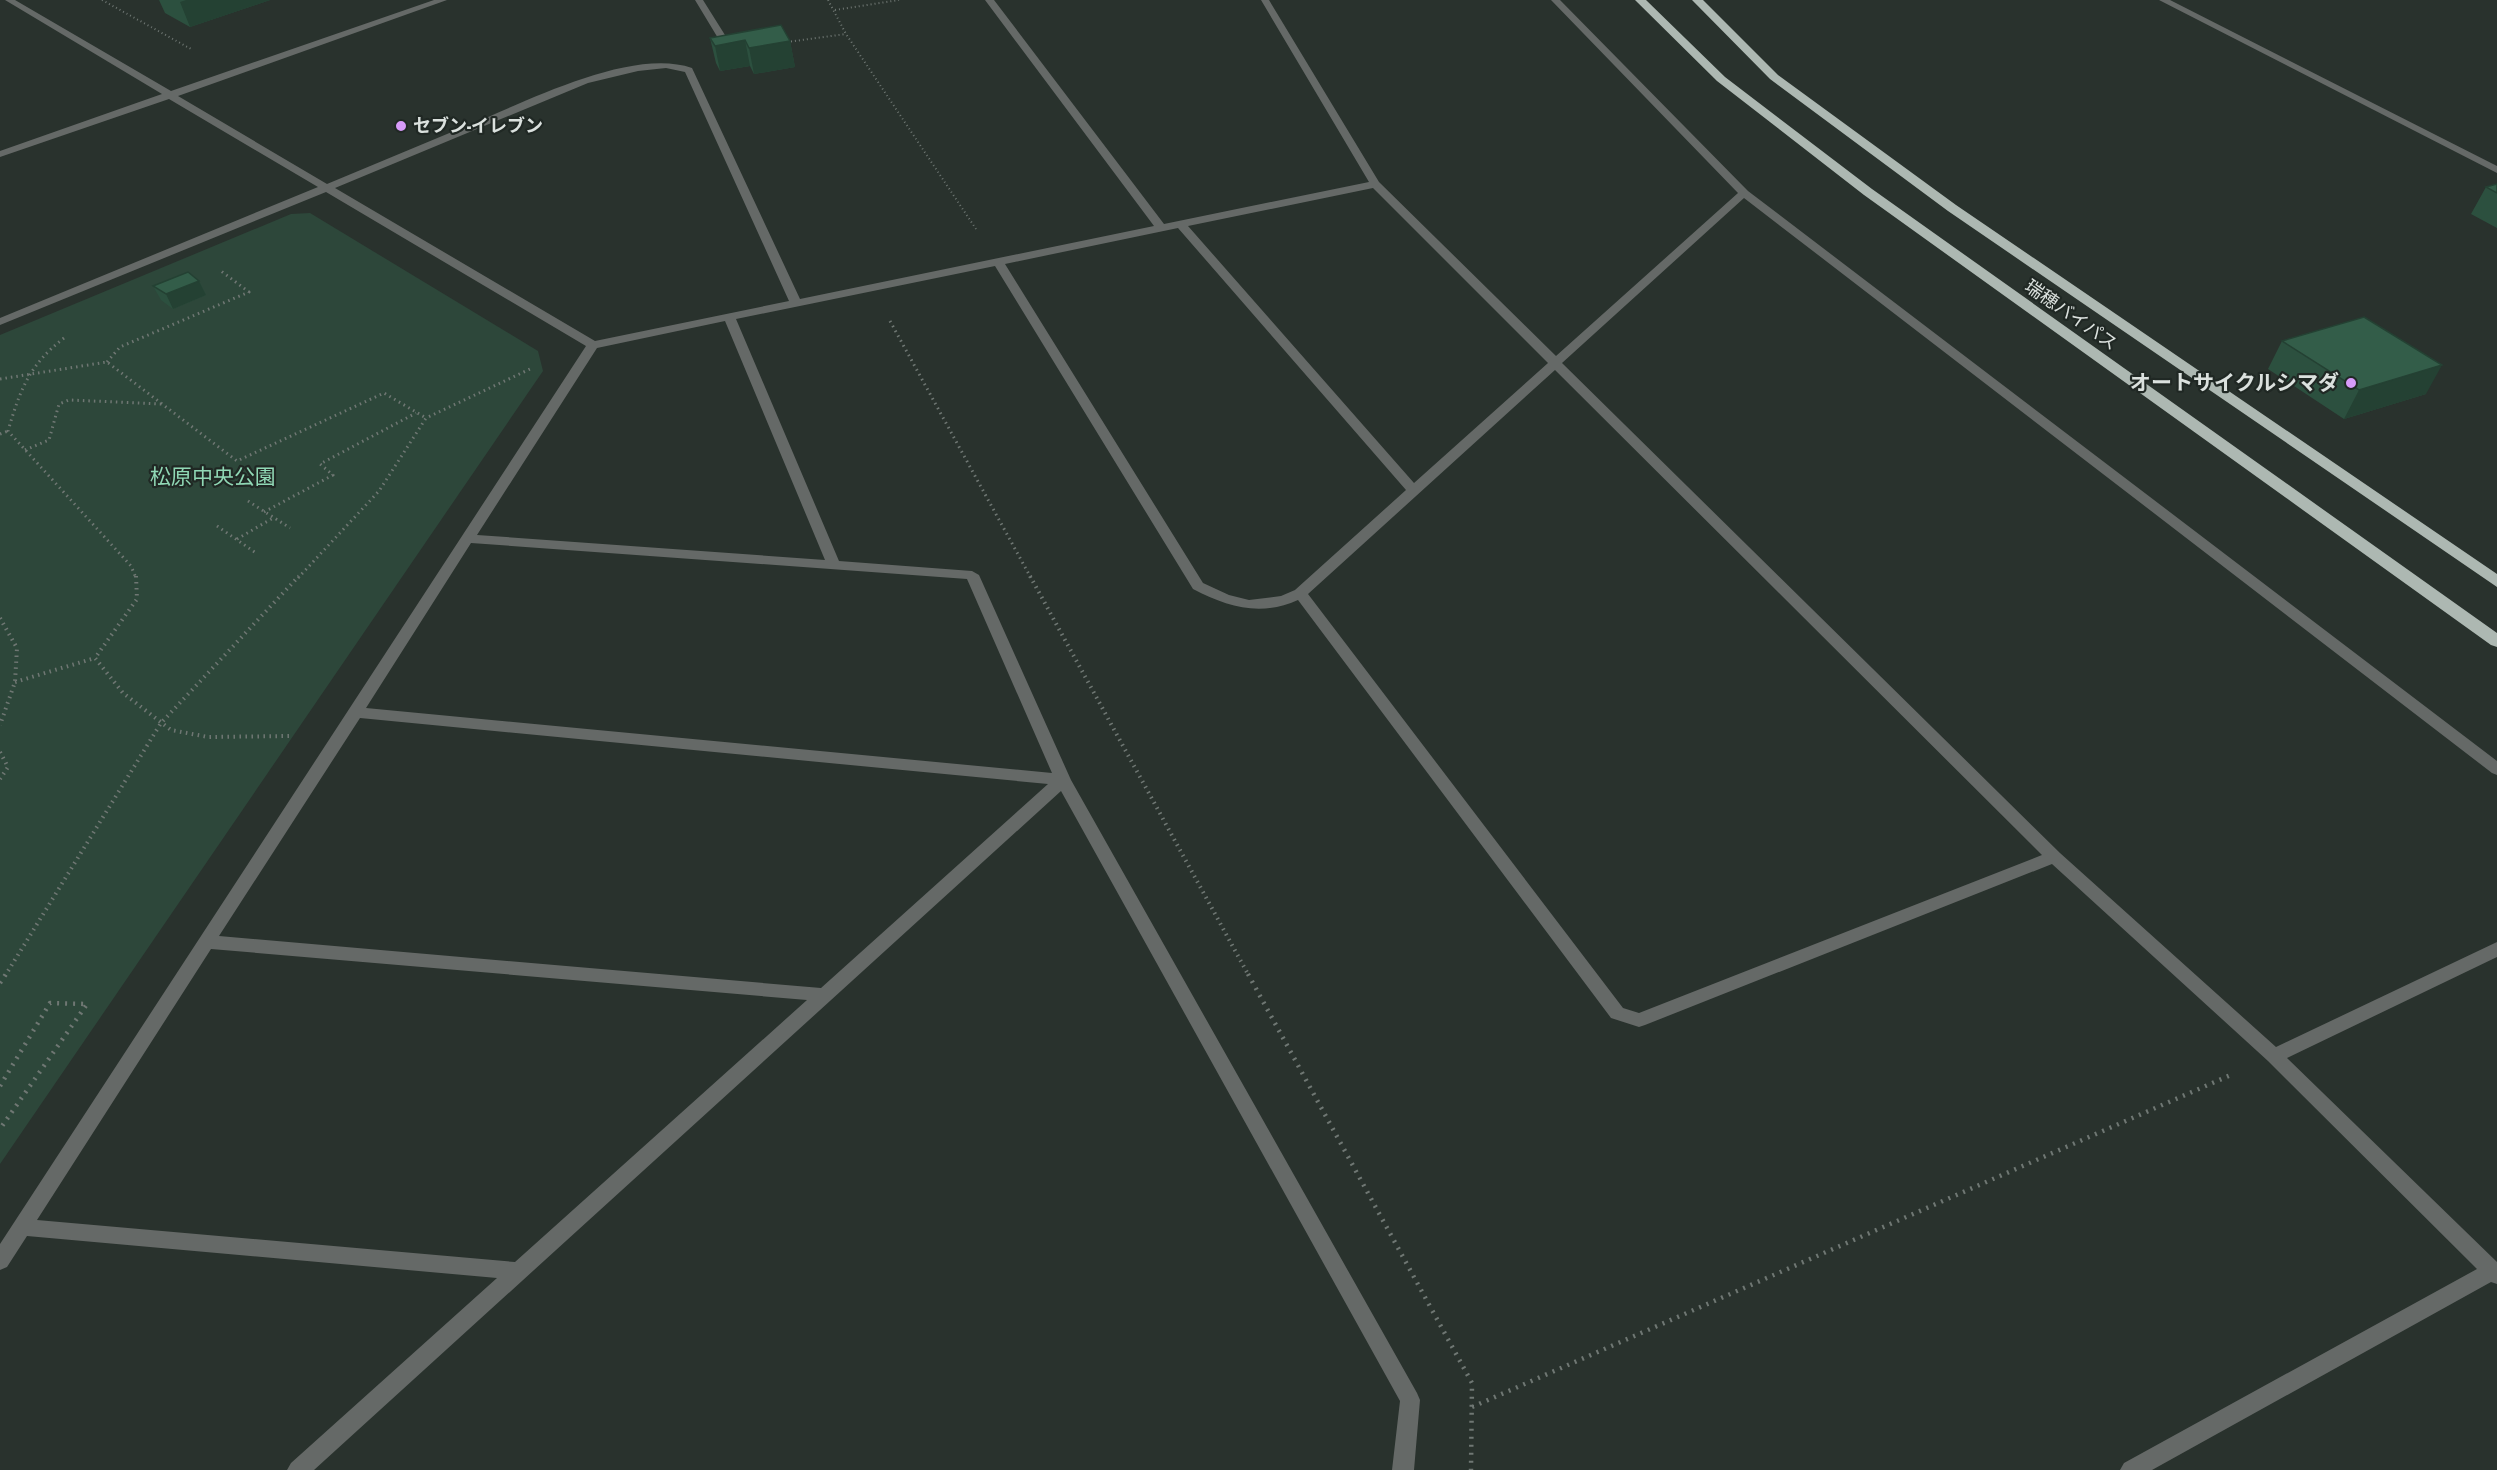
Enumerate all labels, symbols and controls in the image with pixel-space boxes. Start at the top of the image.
place label: セブン-イレブン [413,113,543,139]
marker: セブン-イレブン [394,119,408,133]
street label: 瑞穂バイパス [2019,273,2123,357]
place label: オートサイクルシマダ [2130,368,2339,398]
marker: オートサイクルシマダ [2344,376,2358,390]
park label: 松原中央公園 [150,462,276,492]

